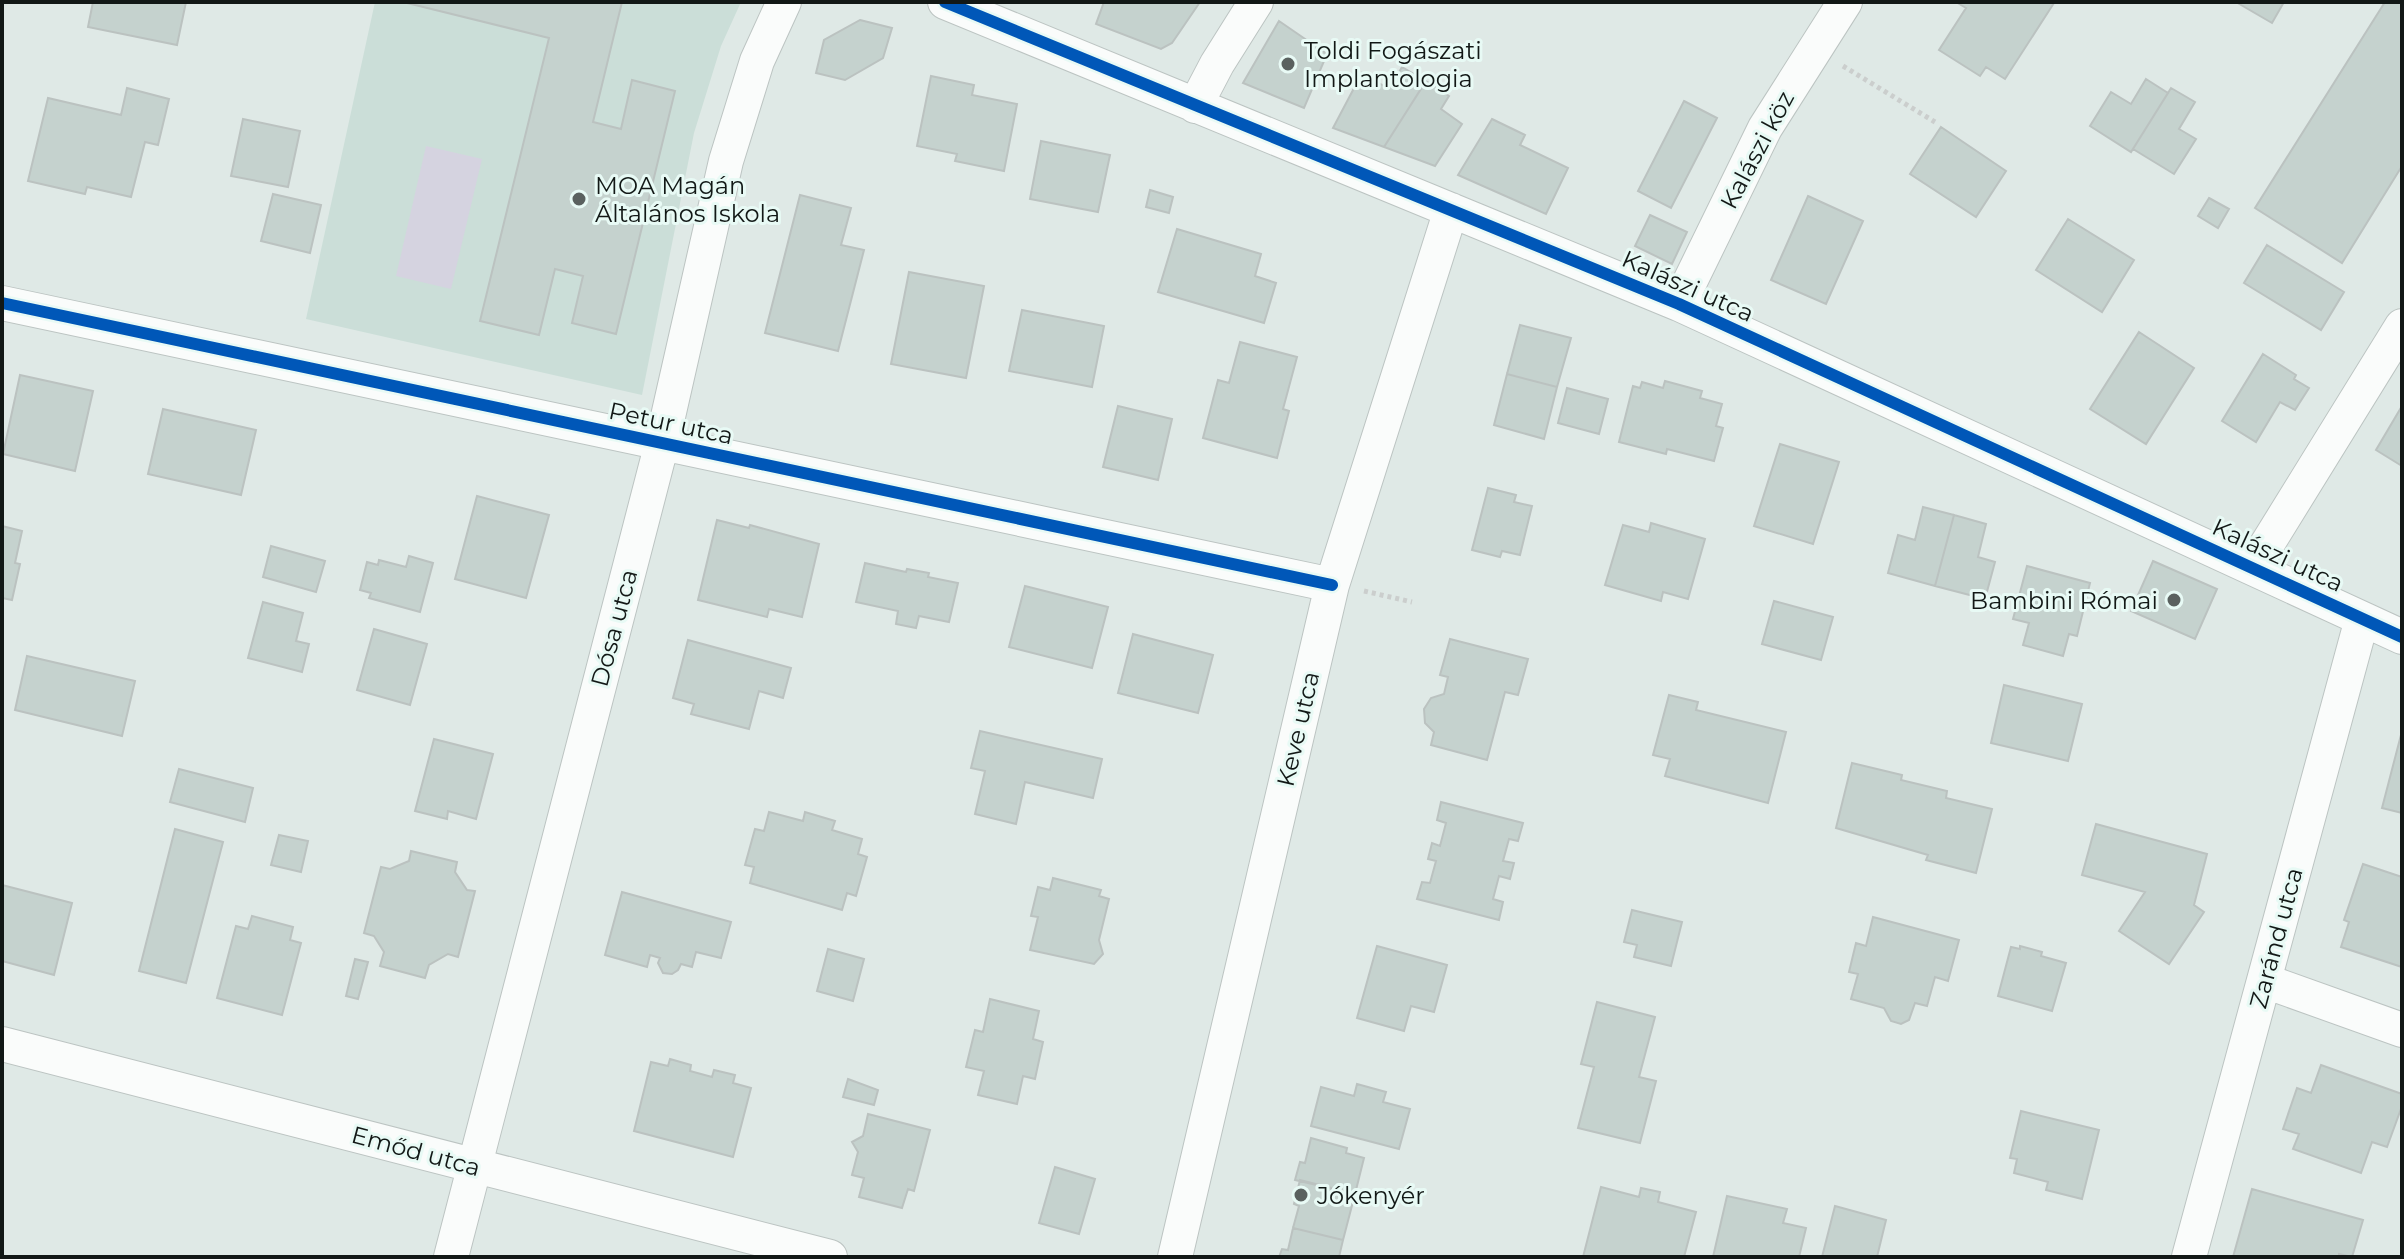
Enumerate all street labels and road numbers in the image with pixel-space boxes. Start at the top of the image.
street label: Kalászi köz [1714,86,1800,214]
street label: Kalászi utca [1618,244,1758,328]
street label: Petur utca [606,396,736,450]
street label: Kalászi utca [2208,512,2348,598]
street label: Dósa utca [584,566,644,690]
street label: Keve utca [1271,669,1325,789]
street label: Zaránd utca [2243,864,2309,1012]
street label: Emőd utca [348,1120,484,1182]

